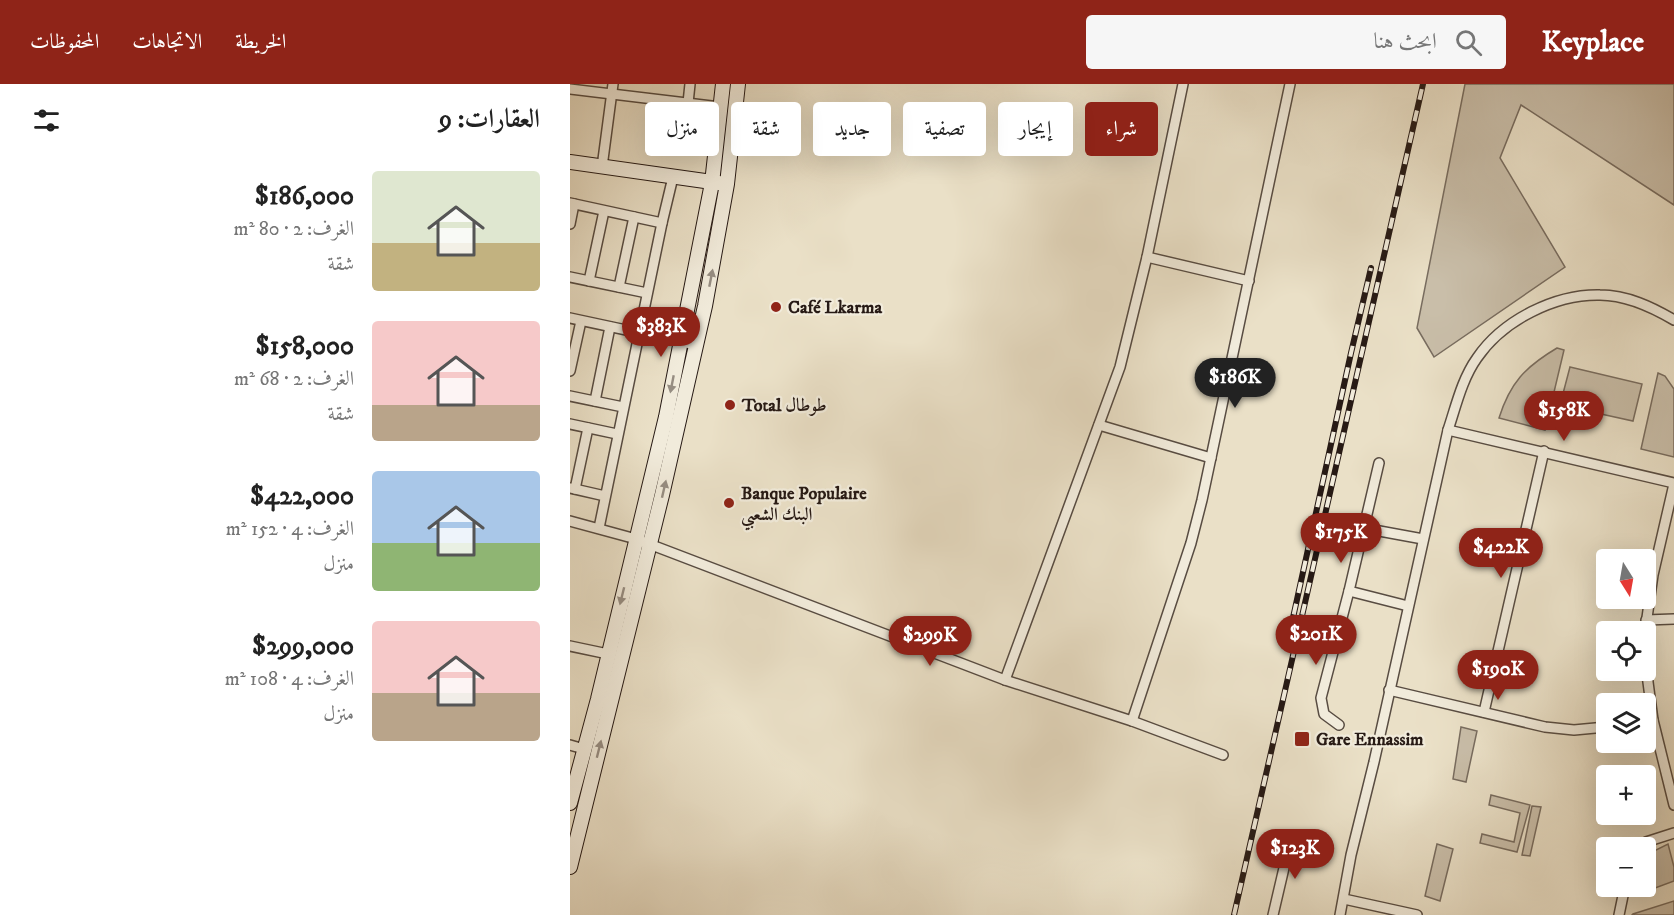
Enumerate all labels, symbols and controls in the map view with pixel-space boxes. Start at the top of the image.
search box [1086,15,1506,69]
text: Keyplace [1542,25,1644,60]
icon: search [1452,26,1485,59]
text: ابحث هنا [1373,28,1437,55]
text: المحفوظات [30,29,99,55]
text: الاتجاهات [132,29,202,55]
text: الخريطة [235,29,286,55]
chip: منزل [645,102,719,156]
chip: شقة [731,102,801,156]
chip: جديد [813,102,891,156]
chip: تصفية [903,102,986,156]
chip: إيجار [998,102,1073,156]
chip: شراء [1085,102,1158,156]
text: العقارات: 9 [439,103,540,136]
icon: filters [30,104,63,137]
text: $186,000 [255,180,354,213]
icon: home [420,195,492,267]
text: الغرف: 2 · 80 m² [234,217,354,242]
text: شقة [328,252,354,277]
one-way arrow [707,268,716,287]
place label: Café Lkarma [788,297,883,319]
marker: Café Lkarma [769,300,783,314]
pin: $383K [619,307,703,358]
text: $383K [636,314,686,339]
text: $158,000 [256,330,354,363]
icon: home [420,345,492,417]
pin: $186K [1193,358,1277,409]
text: $186K [1209,365,1261,390]
text: الغرف: 2 · 68 m² [234,367,354,392]
one-way arrow [667,375,676,394]
pin: $158K [1522,391,1606,442]
place label: Total طوطال [741,395,827,417]
marker: Total طوطال [723,398,737,412]
text: $158K [1538,398,1590,423]
text: شقة [328,402,354,427]
text: $422,000 [250,480,354,513]
one-way arrow [659,480,669,498]
place label: Banque Populaire البنك الشعبي [741,483,867,531]
icon: home [420,495,492,567]
marker: Banque Populaire البنك الشعبي [722,496,736,510]
pin: $175K [1299,513,1383,564]
text: الغرف: 4 · 152 m² [226,517,354,542]
text: $175K [1315,520,1367,545]
pin: $422K [1459,528,1543,579]
text: $422K [1473,535,1529,560]
north arrow [1596,549,1656,609]
map controls [1596,549,1656,897]
text: منزل [323,552,354,577]
one-way arrow [617,587,627,606]
pin: $201K [1274,615,1358,666]
pin: $299K [888,616,972,667]
button: locate [1596,621,1656,681]
text: $201K [1290,622,1342,647]
text: $299K [903,623,957,648]
text: $299,000 [252,630,354,663]
icon: home [420,645,492,717]
pin: $190K [1456,650,1540,701]
text: $190K [1472,657,1525,682]
text: الغرف: 4 · 108 m² [225,667,354,692]
button: layers [1596,693,1656,753]
text: منزل [323,702,354,727]
place label: Gare Ennassim [1316,729,1424,751]
marker: Gare Ennassim [1293,730,1311,748]
one-way arrow [594,740,604,758]
button: + [1596,765,1656,825]
pin: $123K [1253,829,1337,880]
text: $123K [1270,836,1320,861]
button: − [1596,837,1656,897]

